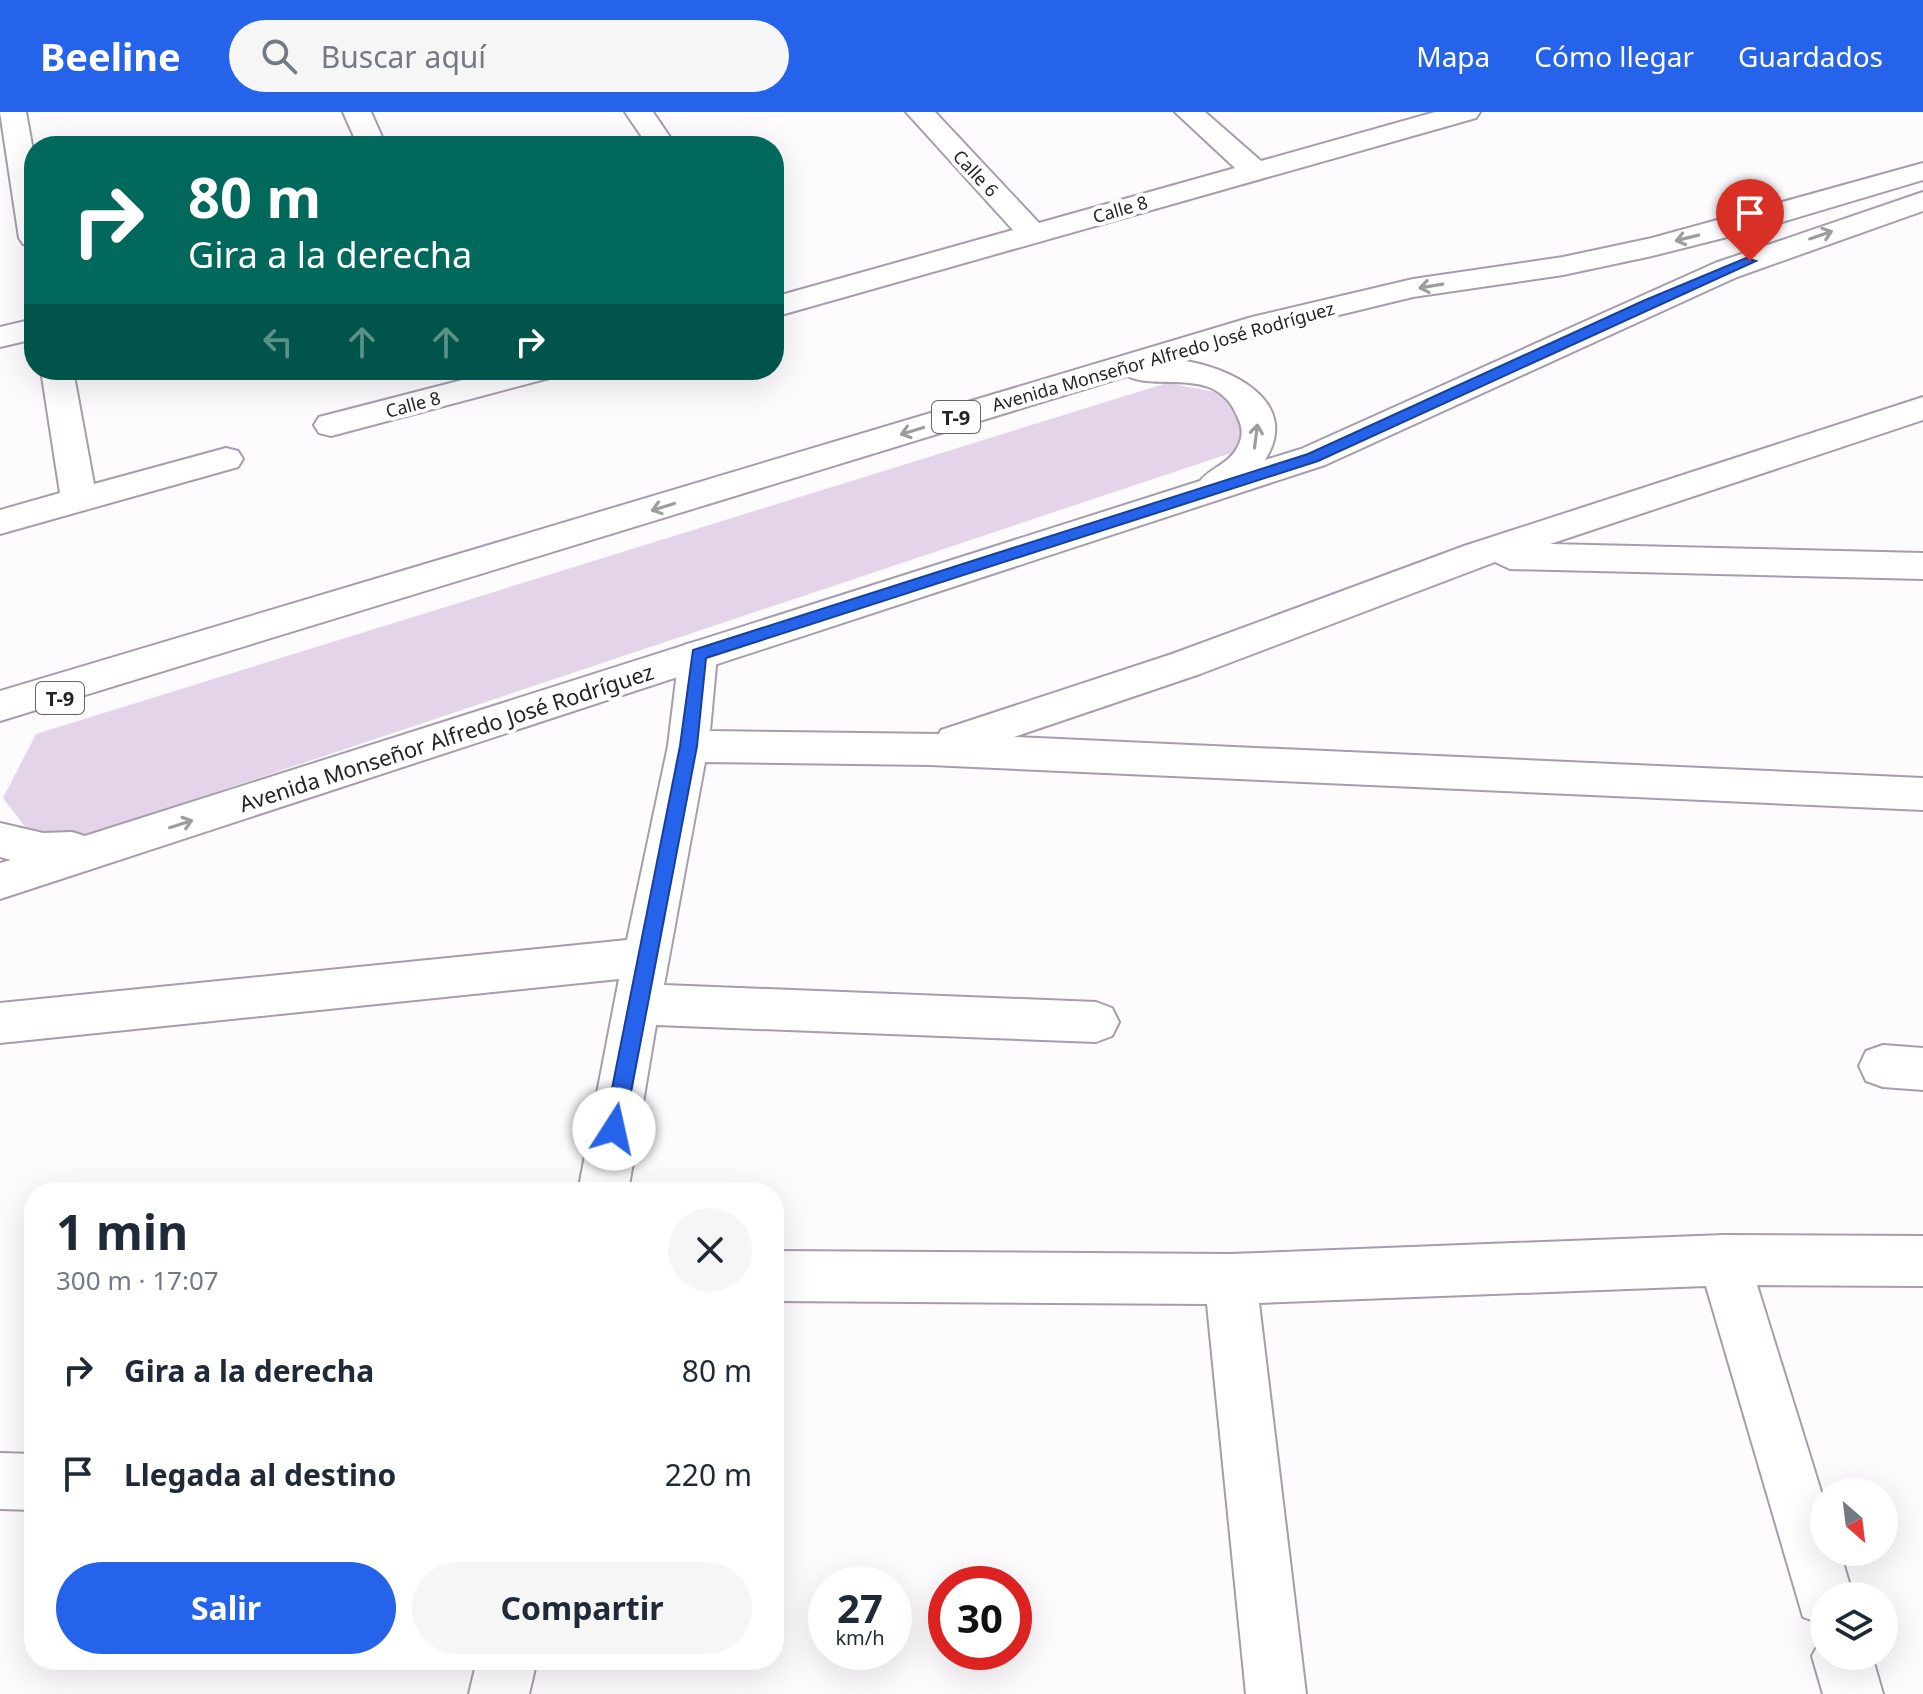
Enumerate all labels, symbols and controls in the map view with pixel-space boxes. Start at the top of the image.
search box [229,20,789,92]
text: Beeline [40,30,181,82]
icon: search [257,34,301,78]
text: Buscar aquí [321,36,486,77]
text: Mapa [1416,37,1490,75]
text: Cómo llegar [1534,37,1694,75]
text: Guardados [1738,37,1883,75]
street label: Calle 6 [948,144,1004,202]
text: 80 m [188,158,321,234]
icon: right [56,168,160,272]
pin [1716,179,1784,261]
street label: Calle 8 [1090,190,1150,228]
icon: arrive [1728,191,1772,235]
one-way arrow [1808,227,1833,242]
text: Gira a la derecha [188,230,472,279]
one-way arrow [1674,232,1700,247]
one-way arrow [1419,279,1444,294]
street label: Avenida Monseñor Alfredo José Rodríguez [989,296,1337,416]
icon: left [256,320,300,364]
icon: ahead [340,320,384,364]
icon: ahead [424,320,468,364]
icon: right [508,320,552,364]
street label: Calle 8 [383,385,443,423]
road number: T-9 [932,401,980,433]
one-way arrow [899,424,925,439]
one-way arrow [1249,424,1264,450]
one-way arrow [650,500,676,515]
street label: Avenida Monseñor Alfredo José Rodríguez [235,656,657,818]
road number: T-9 [36,682,84,714]
one-way arrow [169,816,194,831]
position arrow [572,1087,656,1171]
text: 1 min [56,1199,188,1264]
button: close [668,1208,752,1292]
text: 300 m · 17:07 [56,1262,219,1298]
icon: right [56,1348,100,1392]
text: Gira a la derecha [124,1350,374,1391]
text: 80 m [682,1350,752,1391]
icon: arrive [56,1452,100,1496]
text: Llegada al destino [124,1454,396,1495]
text: 220 m [665,1454,752,1495]
north arrow [1810,1478,1898,1566]
map controls [1810,1478,1898,1670]
button: Salir [56,1562,396,1654]
button: Compartir [412,1562,752,1654]
speed limit sign: 30 [928,1566,1032,1670]
text: 27 [837,1580,883,1635]
button: layers [1810,1582,1898,1670]
text: km/h [835,1624,885,1651]

